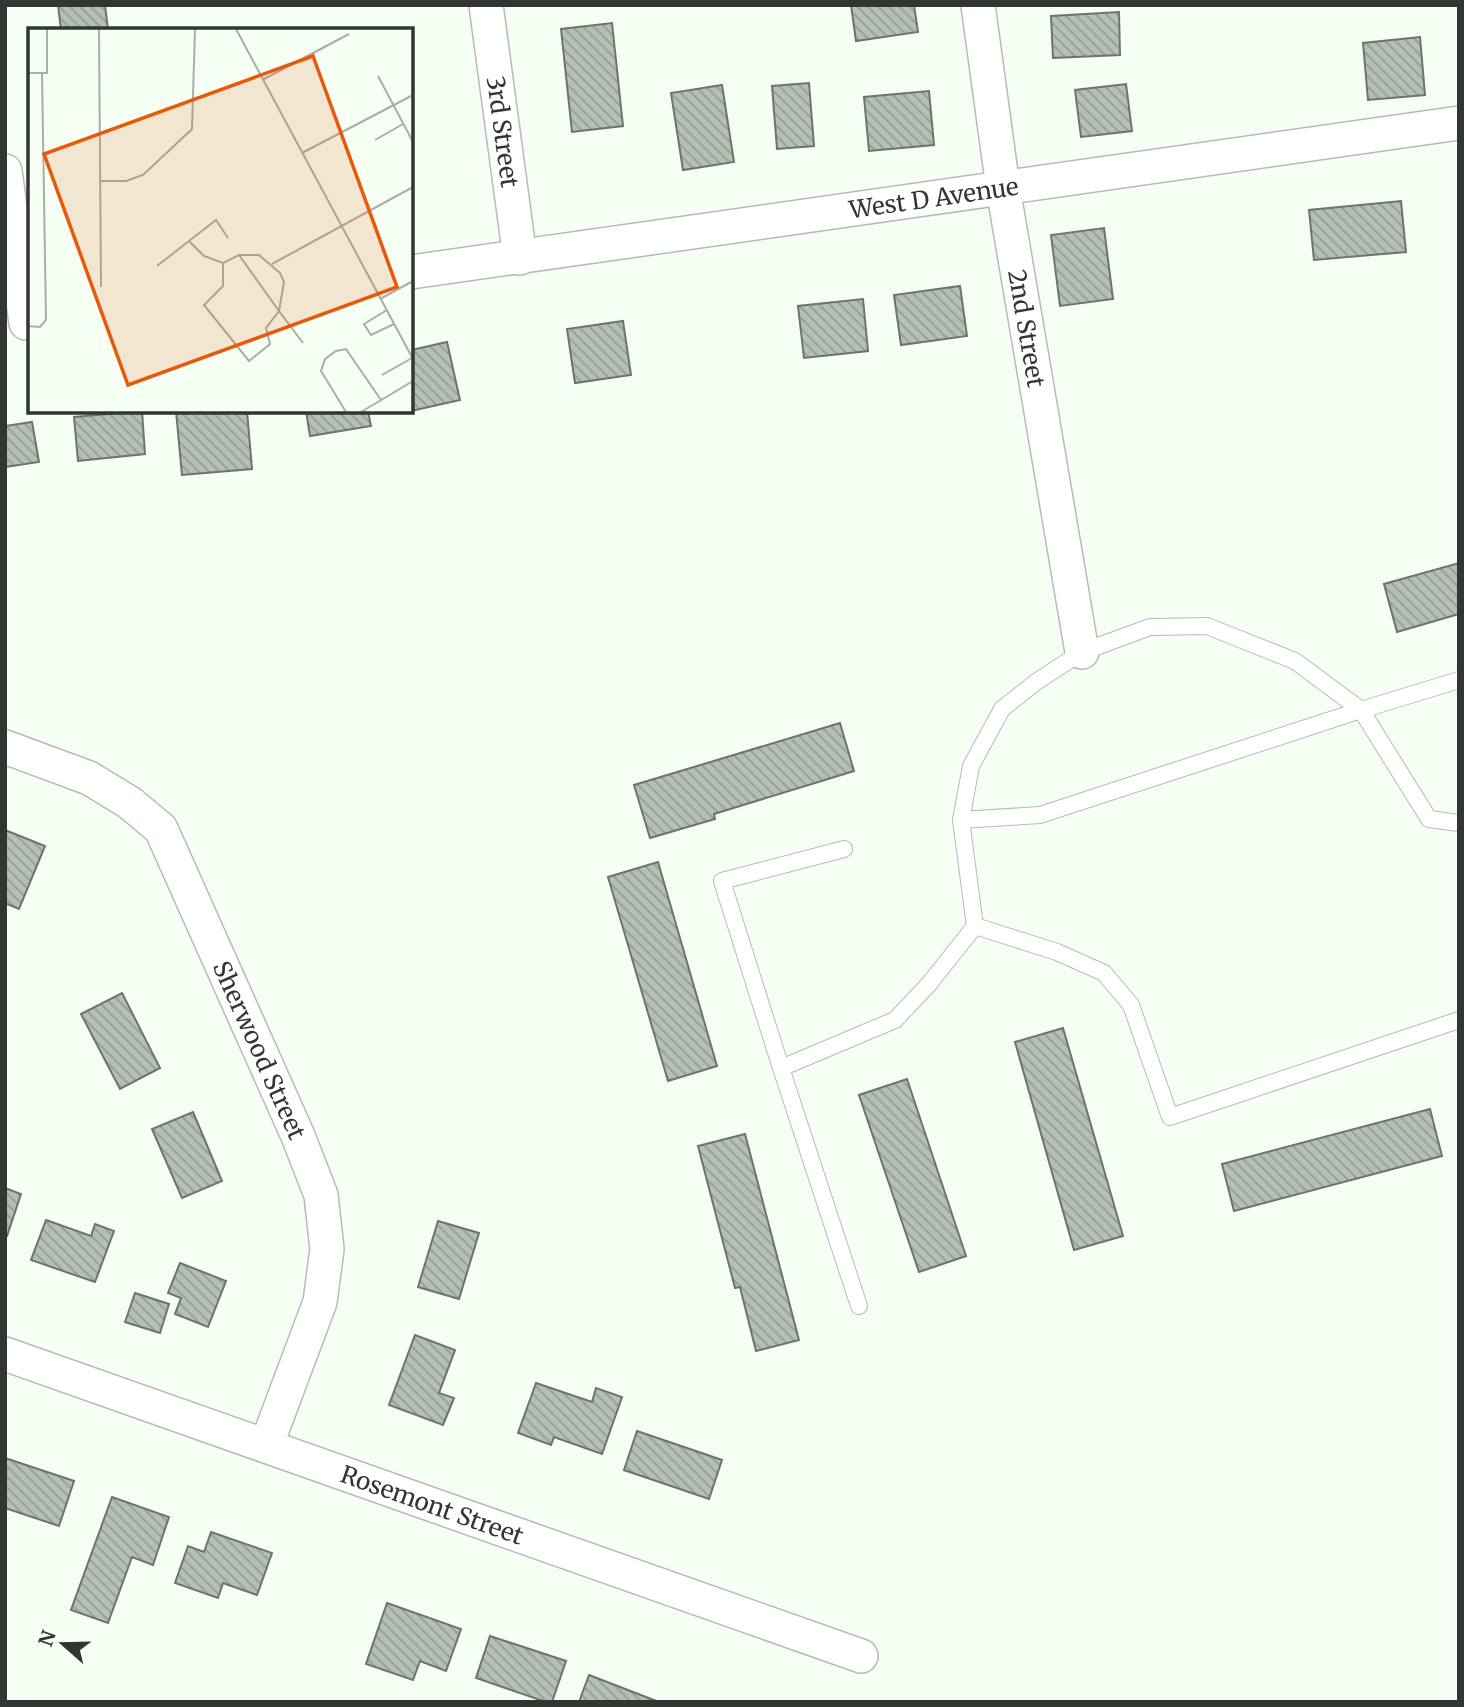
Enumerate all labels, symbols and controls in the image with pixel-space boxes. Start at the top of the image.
inset map [28,28,413,413]
street label: 3rd Street [480,74,526,190]
street label: West D Avenue [846,170,1020,225]
street label: 2nd Street [1002,267,1052,390]
street label: Sherwood Street [206,956,313,1145]
street label: Rosemont Street [337,1458,528,1551]
north arrow [28,1609,98,1679]
text: N [33,1627,61,1649]

